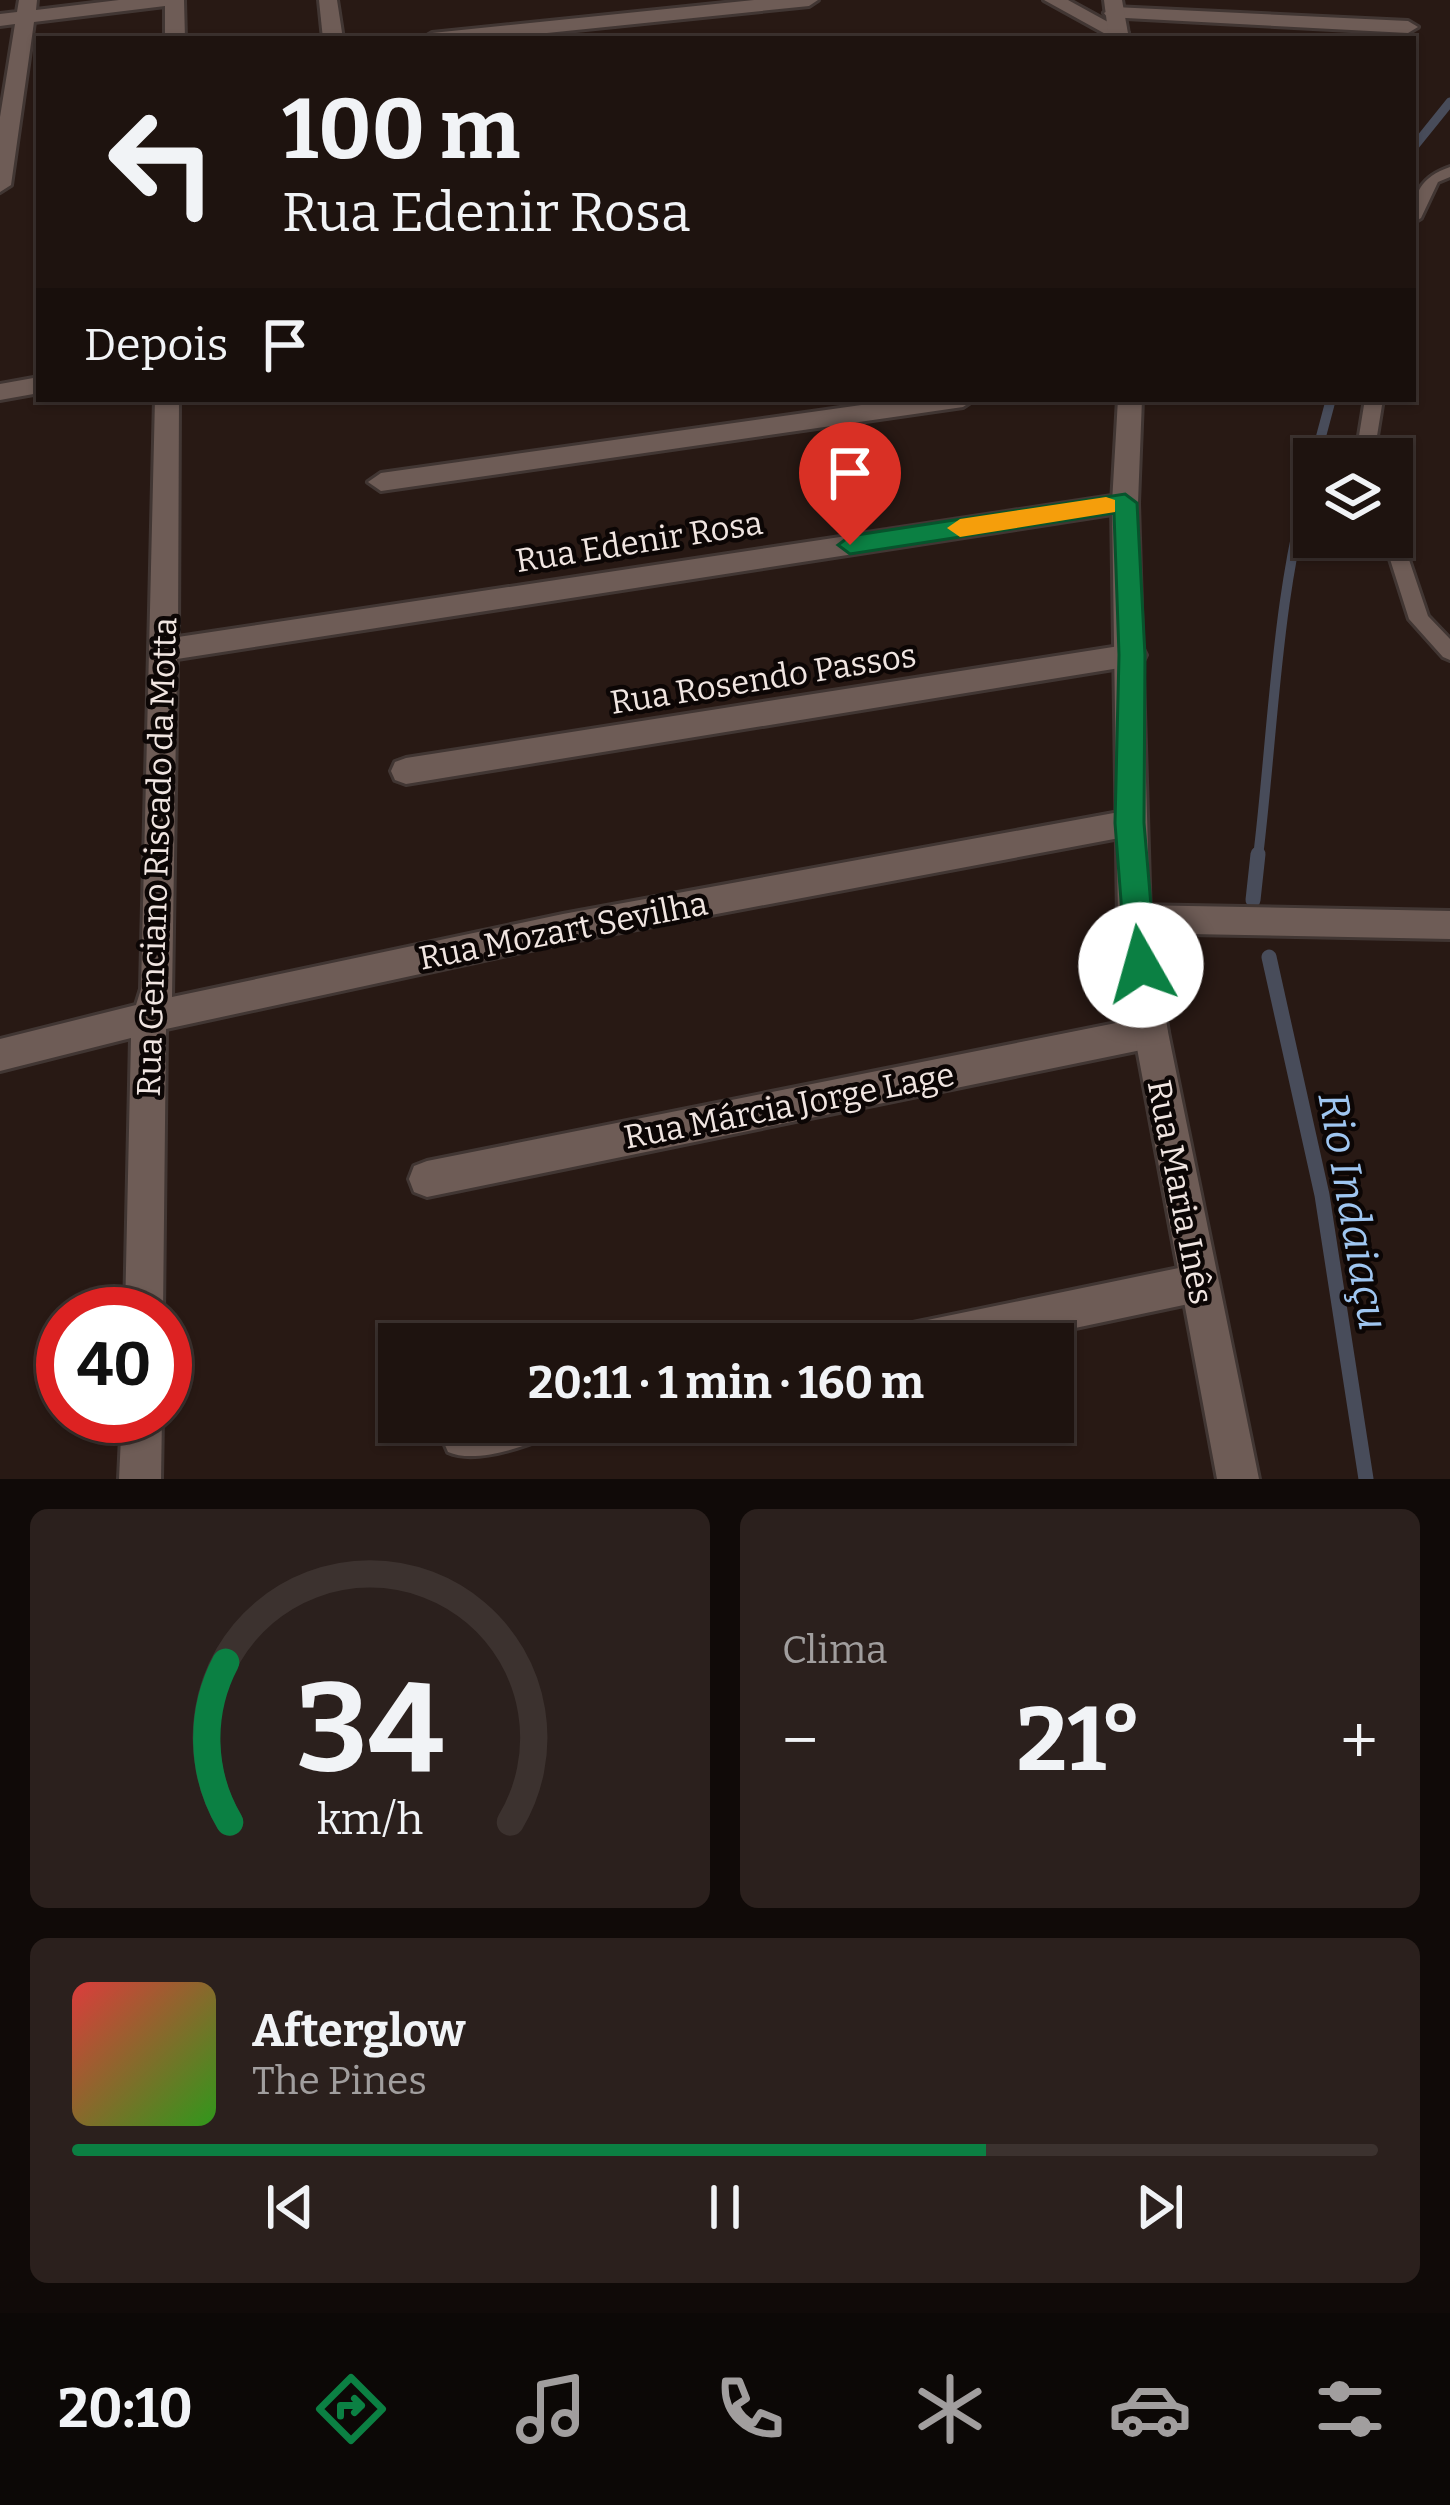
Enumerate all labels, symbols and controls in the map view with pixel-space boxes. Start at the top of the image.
text: 100 m [282,79,520,180]
icon: left [84,84,240,240]
text: Rua Edenir Rosa [282,181,690,245]
icon: arrive [252,312,318,378]
text: Depois [84,318,228,372]
pin [799,422,901,545]
map controls [1293,438,1413,558]
button: layers [1293,438,1413,558]
icon: arrive [817,440,883,506]
street label: Rua Edenir Rosa [513,503,766,581]
street label: Rua Genciano Riscado da Motta [129,617,185,1097]
street label: Rua Rosendo Passos [607,635,919,723]
street label: Rua Mozart Sevilha [416,883,711,979]
position arrow [1078,902,1204,1028]
street label: Rua Márcia Jorge Lage [621,1054,958,1158]
street label: Rua Maria Inês [1139,1077,1221,1308]
water label: Rio Indaiaçu [1308,1088,1399,1334]
speed limit sign: 40 [36,1287,192,1443]
text: 20:11 · 1 min · 160 m [528,1356,924,1410]
text: Clima [782,1627,887,1673]
text: 34 [296,1654,444,1804]
text: 21° [1017,1686,1142,1794]
text: − [782,1701,818,1780]
text: + [1340,1701,1378,1780]
text: km/h [317,1793,423,1844]
text: Afterglow [252,2004,465,2058]
text: The Pines [252,2058,427,2104]
icon: previous [257,2174,323,2240]
icon: pause [692,2174,758,2240]
icon: next [1127,2174,1193,2240]
icon: directions [309,2367,393,2451]
icon: music [509,2367,593,2451]
icon: phone [708,2367,792,2451]
icon: climate [908,2367,992,2451]
icon: car [1108,2367,1192,2451]
icon: filters [1308,2367,1392,2451]
text: 20:10 [58,2377,193,2441]

